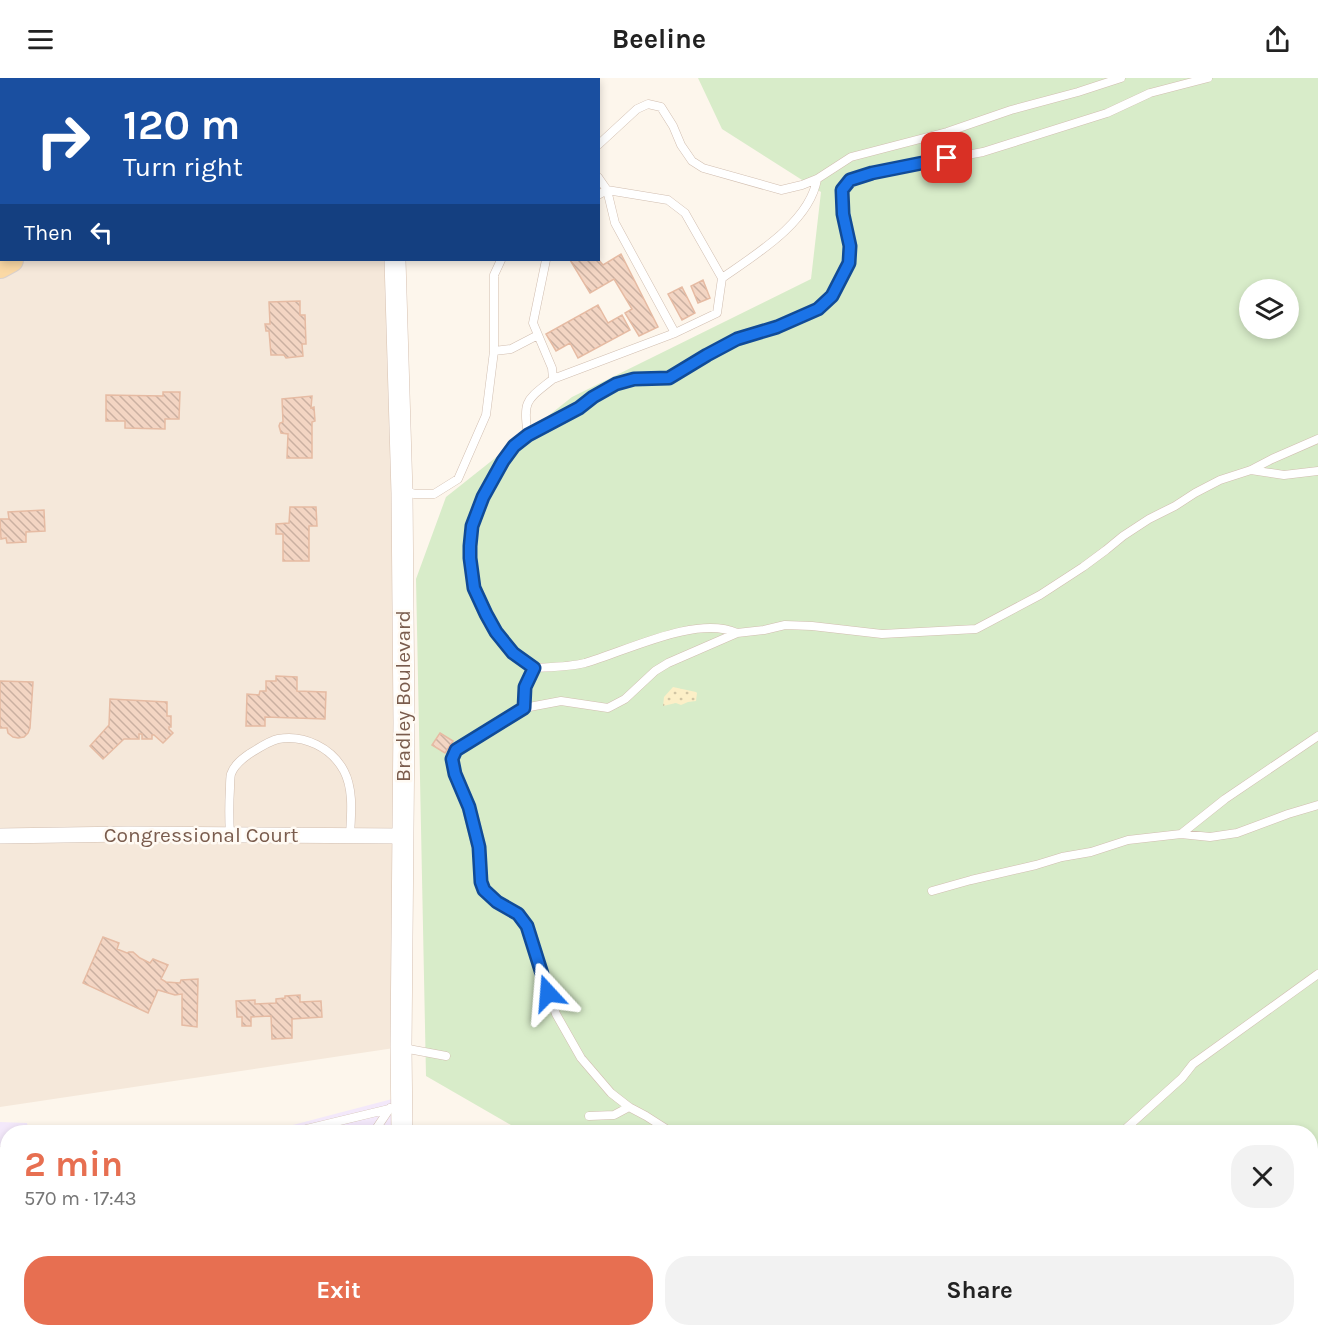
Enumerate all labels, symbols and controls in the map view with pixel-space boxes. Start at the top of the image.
icon: menu [24,23,57,56]
text: Beeline [612,23,706,55]
icon: share [1261,23,1294,56]
text: 120 m [123,100,240,150]
icon: right [24,102,102,180]
pin [921,132,972,183]
icon: arrive [930,141,963,174]
text: Turn right [123,151,243,183]
icon: left [85,216,118,249]
text: Then [24,220,73,246]
map controls [1239,279,1299,339]
button: layers [1239,279,1299,339]
street label: Bradley Boulevard [391,610,415,782]
street label: Congressional Court [104,823,298,847]
position arrow [516,961,580,1025]
text: 2 min [24,1143,123,1185]
button: close [1231,1145,1294,1208]
text: 570 m · 17:43 [24,1187,137,1210]
button: Exit [24,1256,653,1325]
button: Share [665,1256,1294,1325]

